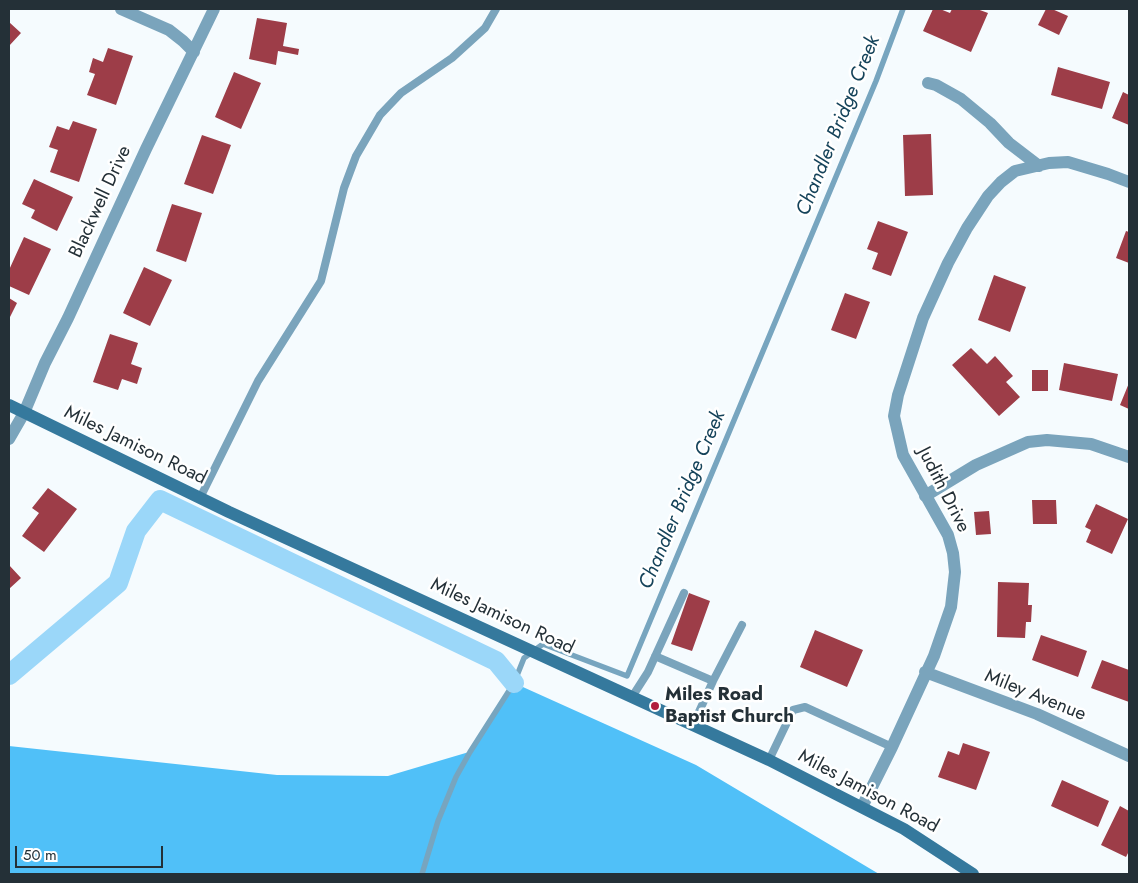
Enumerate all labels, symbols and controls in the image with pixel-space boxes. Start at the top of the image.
water label: Chandler Bridge Creek [792,33,886,219]
street label: Blackwell Drive [65,142,137,262]
street label: Miles Jamison Road [60,402,210,490]
water label: Chandler Bridge Creek [634,407,732,593]
street label: Judith Drive [912,443,974,537]
street label: Miles Jamison Road [426,574,578,660]
street label: Miley Avenue [981,665,1089,727]
place label: Miles Road Baptist Church [665,684,794,728]
marker: Miles Road Baptist Church [649,700,661,712]
street label: Miles Jamison Road [794,745,942,839]
scale bar [18,836,165,868]
text: 50 m [23,844,57,866]

